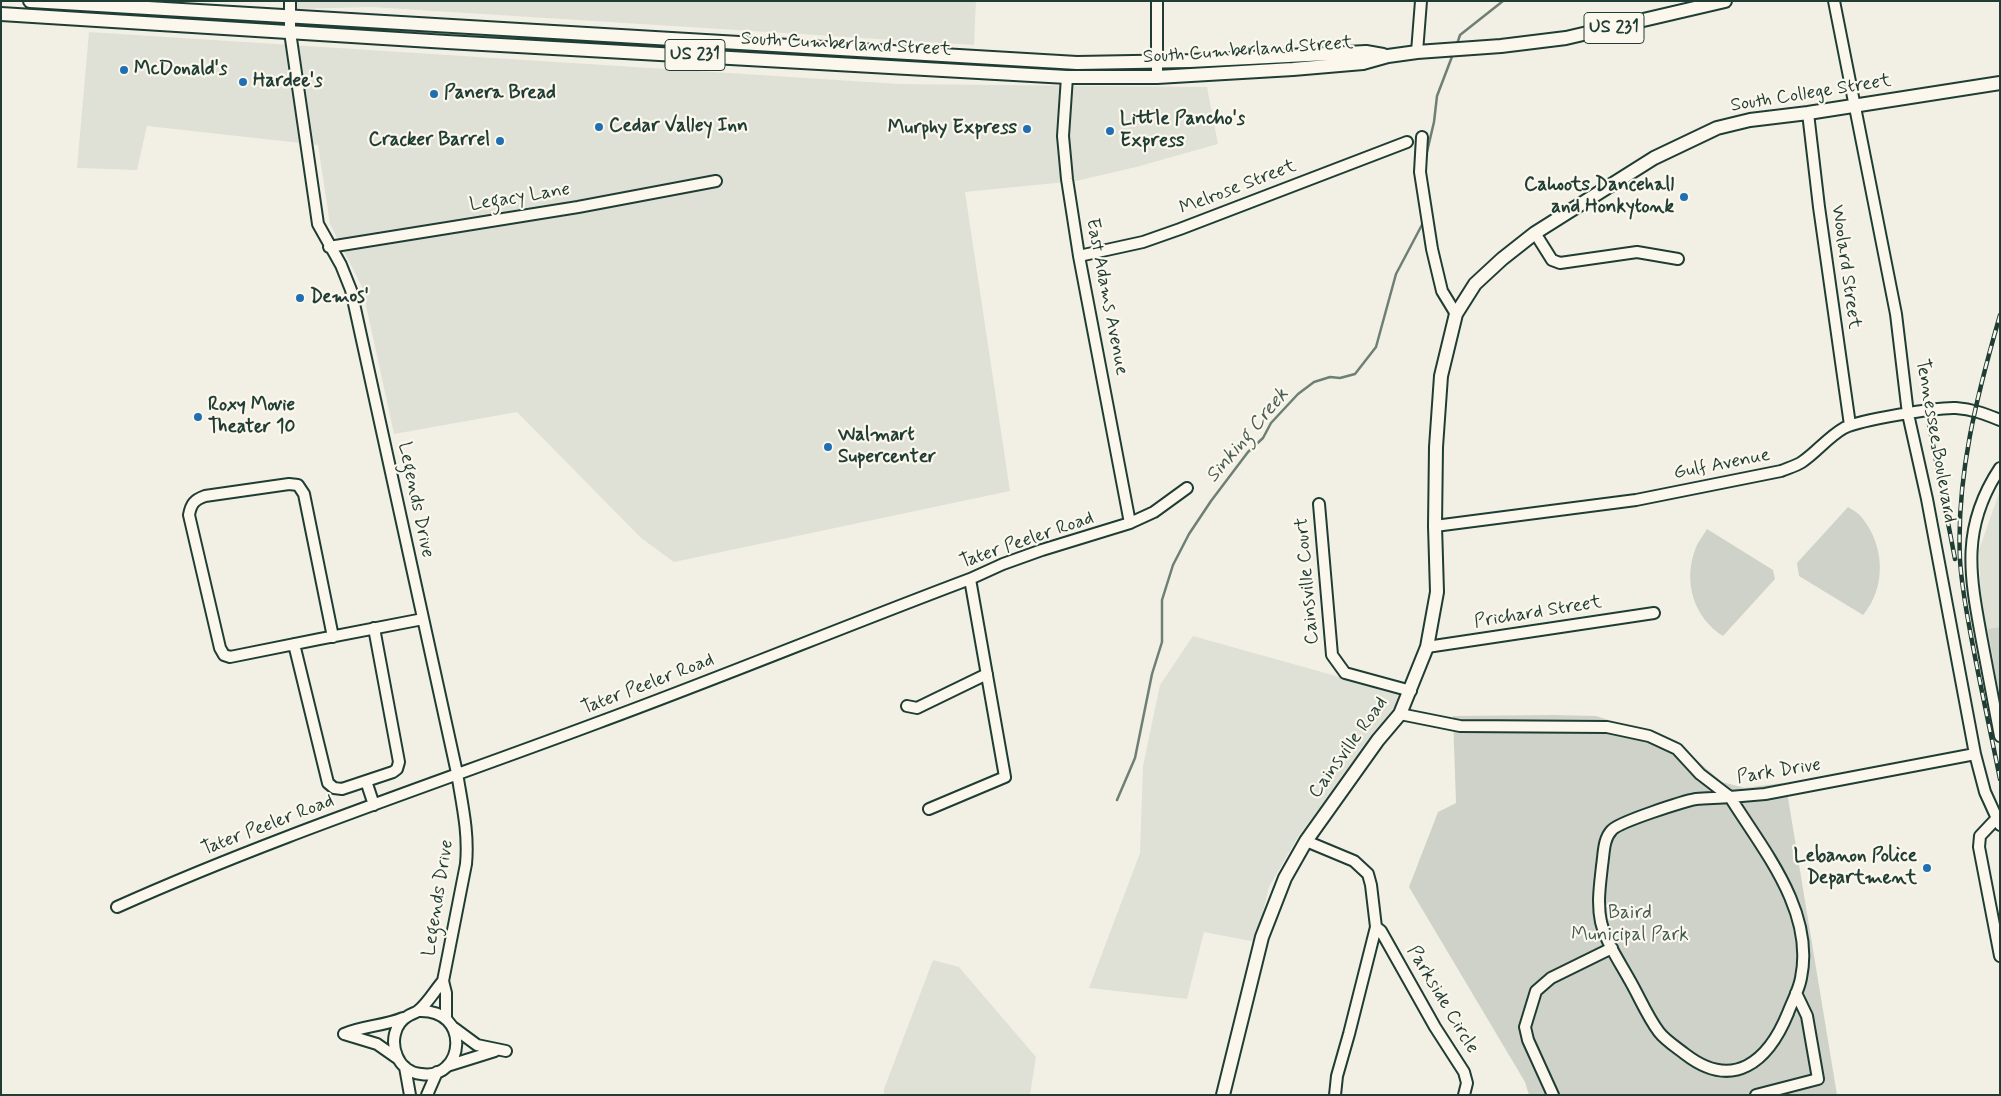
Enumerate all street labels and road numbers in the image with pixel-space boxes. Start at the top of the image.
road number: US 231 [1584,12,1644,44]
street label: South Cumberland Street [740,28,952,62]
street label: South Cumberland Street [1142,32,1354,70]
road number: US 231 [665,40,725,70]
street label: South College Street [1729,70,1893,118]
street label: Melrose Street [1176,155,1300,221]
street label: Legacy Lane [468,179,572,217]
street label: Woolard Street [1825,203,1865,331]
street label: East Adams Avenue [1080,217,1132,377]
street label: Tennessee Boulevard [1909,357,1961,525]
street label: Legends Drive [392,440,438,560]
street label: Gulf Avenue [1672,444,1772,486]
street label: Tater Peeler Road [957,507,1097,575]
street label: Cainsville Court [1291,516,1325,646]
street label: Prichard Street [1473,592,1603,634]
street label: Tater Peeler Road [578,649,718,721]
street label: Cainsville Road [1305,693,1393,803]
street label: Park Drive [1735,754,1823,790]
street label: Tater Peeler Road [198,790,338,862]
street label: Legends Drive [419,838,459,958]
street label: Parkside Circle [1401,942,1483,1058]

